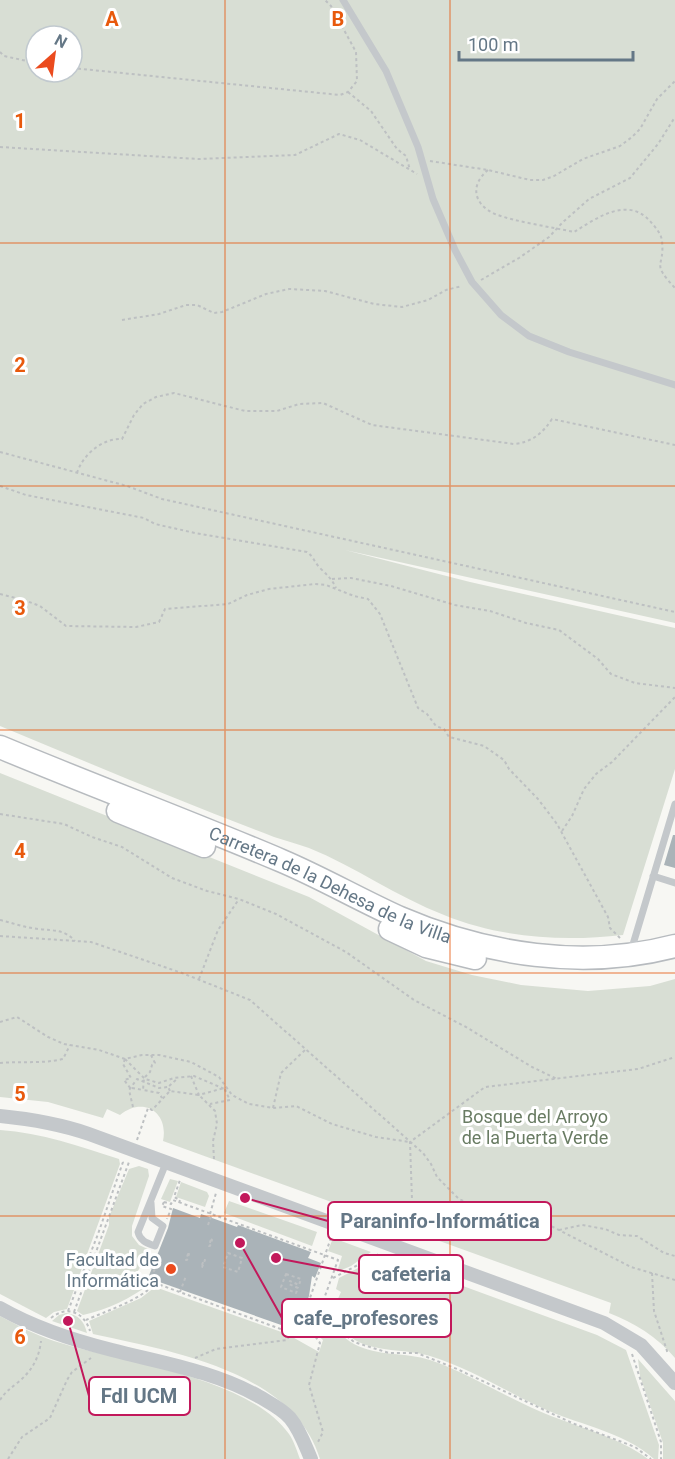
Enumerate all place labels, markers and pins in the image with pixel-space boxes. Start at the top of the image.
callout: Paraninfo-Informática [328,1202,551,1240]
place label: Facultad de Informática [66,1249,159,1291]
callout: cafeteria [359,1255,463,1293]
marker: Facultad de Informática [164,1262,178,1276]
callout: cafe_profesores [282,1299,451,1337]
callout: FdI UCM [89,1377,190,1415]

